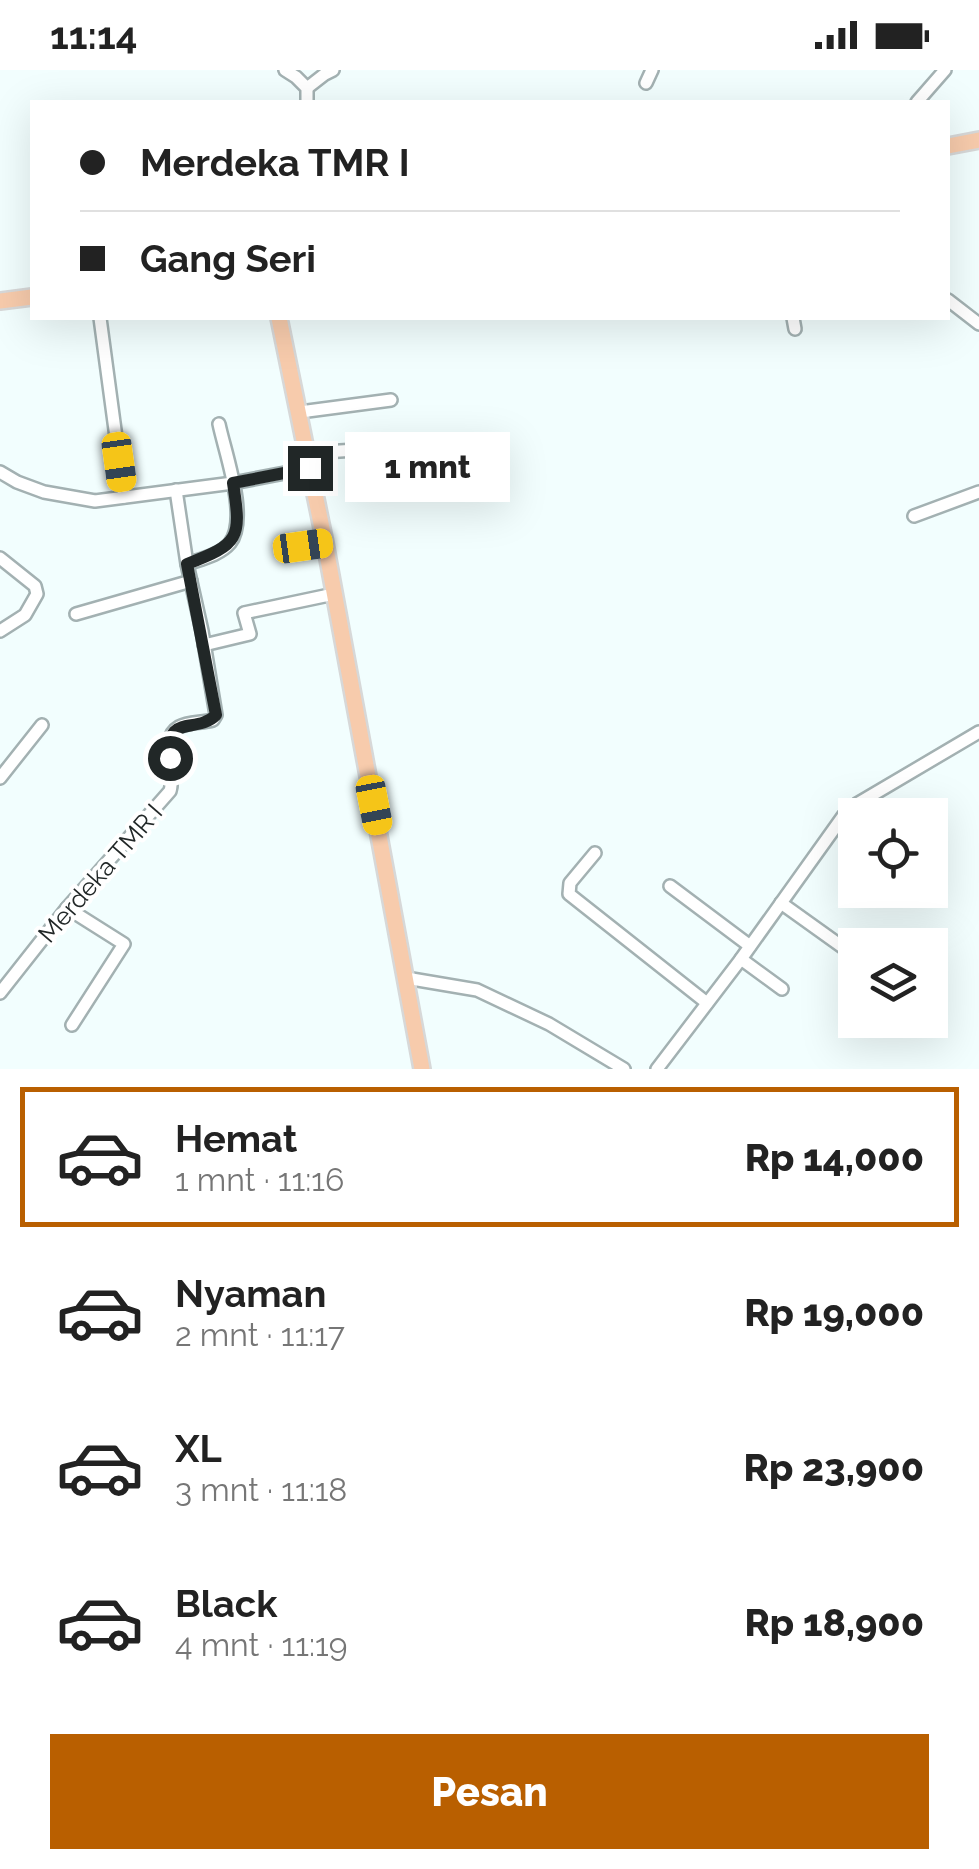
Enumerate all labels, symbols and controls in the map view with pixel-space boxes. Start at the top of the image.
text: 11:14 [50,13,137,58]
text: Merdeka TMR I [140,140,410,185]
text: Gang Seri [140,236,316,281]
car [100,430,138,494]
callout: 1 mnt [345,433,510,503]
route end [288,446,333,491]
text: 1 mnt [384,448,471,485]
car [271,527,335,565]
route start [148,736,193,781]
car [354,773,394,837]
street label: Merdeka TMR I [32,798,168,948]
map controls [838,798,948,1038]
button: locate [838,798,948,908]
button: layers [838,928,948,1038]
icon: car [55,1112,145,1202]
text: Hemat [175,1116,297,1161]
text: Rp 14,000 [745,1135,924,1180]
text: 1 mnt · 11:16 [175,1161,344,1198]
icon: car [55,1267,145,1357]
text: Nyaman [175,1271,326,1316]
text: Rp 19,000 [744,1290,924,1335]
text: 2 mnt · 11:17 [175,1316,345,1353]
icon: car [55,1422,145,1512]
text: XL [175,1426,222,1471]
text: Rp 23,900 [744,1445,924,1490]
text: 3 mnt · 11:18 [175,1471,347,1508]
icon: car [55,1577,145,1667]
text: Black [175,1581,277,1626]
text: Rp 18,900 [745,1600,924,1645]
text: 4 mnt · 11:19 [175,1626,347,1663]
button: Pesan [50,1734,929,1849]

